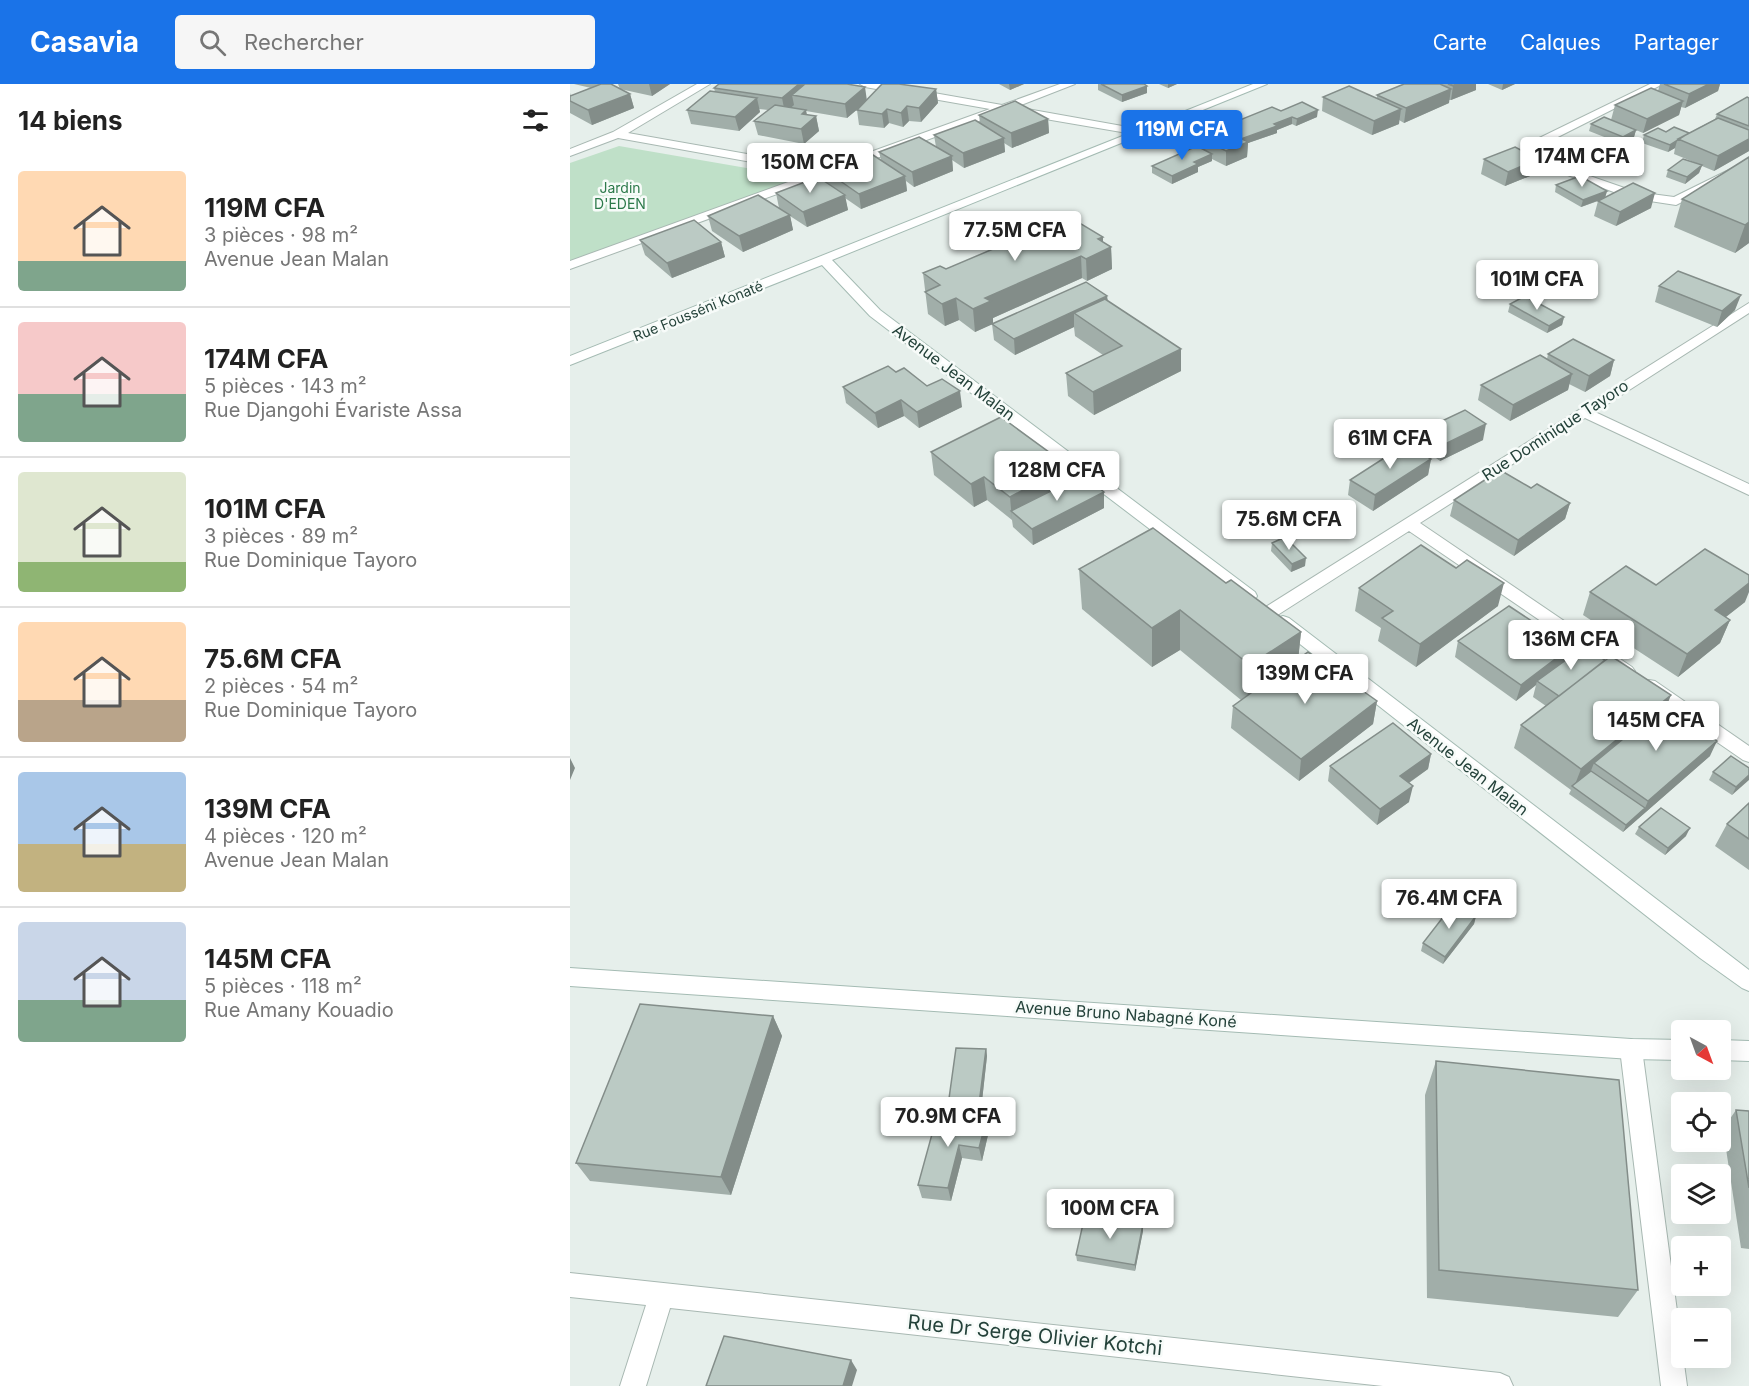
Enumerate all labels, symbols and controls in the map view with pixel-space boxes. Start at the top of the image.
search box [175,15,595,69]
text: Casavia [30,25,139,59]
icon: search [196,26,229,59]
text: Rechercher [244,29,364,55]
text: Carte [1433,30,1487,55]
text: Calques [1520,30,1601,55]
text: Partager [1634,30,1719,55]
icon: filters [519,104,552,137]
text: 14 biens [18,105,123,136]
pin: 119M CFA [1120,110,1244,161]
text: 119M CFA [1135,117,1229,141]
pin: 174M CFA [1520,137,1644,188]
pin: 150M CFA [748,143,872,194]
text: 174M CFA [1534,144,1630,168]
text: 150M CFA [761,150,859,174]
park label: Jardin D'EDEN [594,179,646,212]
text: 119M CFA [204,192,325,223]
icon: home [66,195,138,267]
pin: 77.5M CFA [946,211,1084,262]
text: 77.5M CFA [963,218,1067,242]
text: 3 pièces · 98 m² [204,223,358,247]
text: Avenue Jean Malan [204,247,389,271]
pin: 101M CFA [1475,260,1599,311]
text: 101M CFA [1490,267,1584,291]
street label: Rue Fousséni Konaté [631,277,765,344]
street label: Avenue Jean Malan [889,319,1019,425]
text: 174M CFA [204,343,328,374]
icon: home [66,346,138,418]
text: 5 pièces · 143 m² [204,374,367,398]
street label: Rue Dominique Tayoro [1478,375,1632,485]
text: Rue Djangohi Évariste Assa [204,398,462,422]
pin: 61M CFA [1335,419,1445,470]
text: 61M CFA [1348,426,1432,450]
pin: 128M CFA [995,451,1119,502]
text: 128M CFA [1008,458,1106,482]
text: 101M CFA [204,493,326,524]
icon: home [66,496,138,568]
pin: 75.6M CFA [1220,500,1358,551]
text: 75.6M CFA [1236,507,1342,531]
text: 3 pièces · 89 m² [204,524,358,548]
text: Rue Dominique Tayoro [204,548,417,572]
pin: 136M CFA [1509,620,1633,671]
text: 136M CFA [1522,627,1620,651]
text: 75.6M CFA [204,643,342,674]
icon: home [66,646,138,718]
pin: 139M CFA [1243,654,1367,705]
text: 139M CFA [1256,661,1354,685]
text: 2 pièces · 54 m² [204,674,358,698]
text: Rue Dominique Tayoro [204,698,417,722]
pin: 145M CFA [1594,701,1718,752]
text: 145M CFA [1607,708,1705,732]
street label: Avenue Jean Malan [1404,713,1532,819]
text: 139M CFA [204,793,331,824]
icon: home [66,796,138,868]
text: 4 pièces · 120 m² [204,824,367,848]
text: Avenue Jean Malan [204,848,389,872]
pin: 76.4M CFA [1380,879,1518,930]
text: 76.4M CFA [1396,886,1502,910]
text: 145M CFA [204,943,331,974]
icon: home [66,946,138,1018]
text: 5 pièces · 118 m² [204,974,362,998]
street label: Avenue Bruno Nabagné Koné [1015,996,1237,1032]
text: Rue Amany Kouadio [204,998,394,1022]
north arrow [1671,1020,1731,1080]
map controls [1671,1020,1731,1368]
button: locate [1671,1092,1731,1152]
pin: 70.9M CFA [879,1097,1017,1148]
text: 70.9M CFA [895,1104,1001,1128]
button: layers [1671,1164,1731,1224]
pin: 100M CFA [1048,1189,1172,1240]
text: 100M CFA [1061,1196,1159,1220]
button: + [1671,1236,1731,1296]
button: − [1671,1308,1731,1368]
street label: Rue Dr Serge Olivier Kotchi [907,1310,1163,1360]

